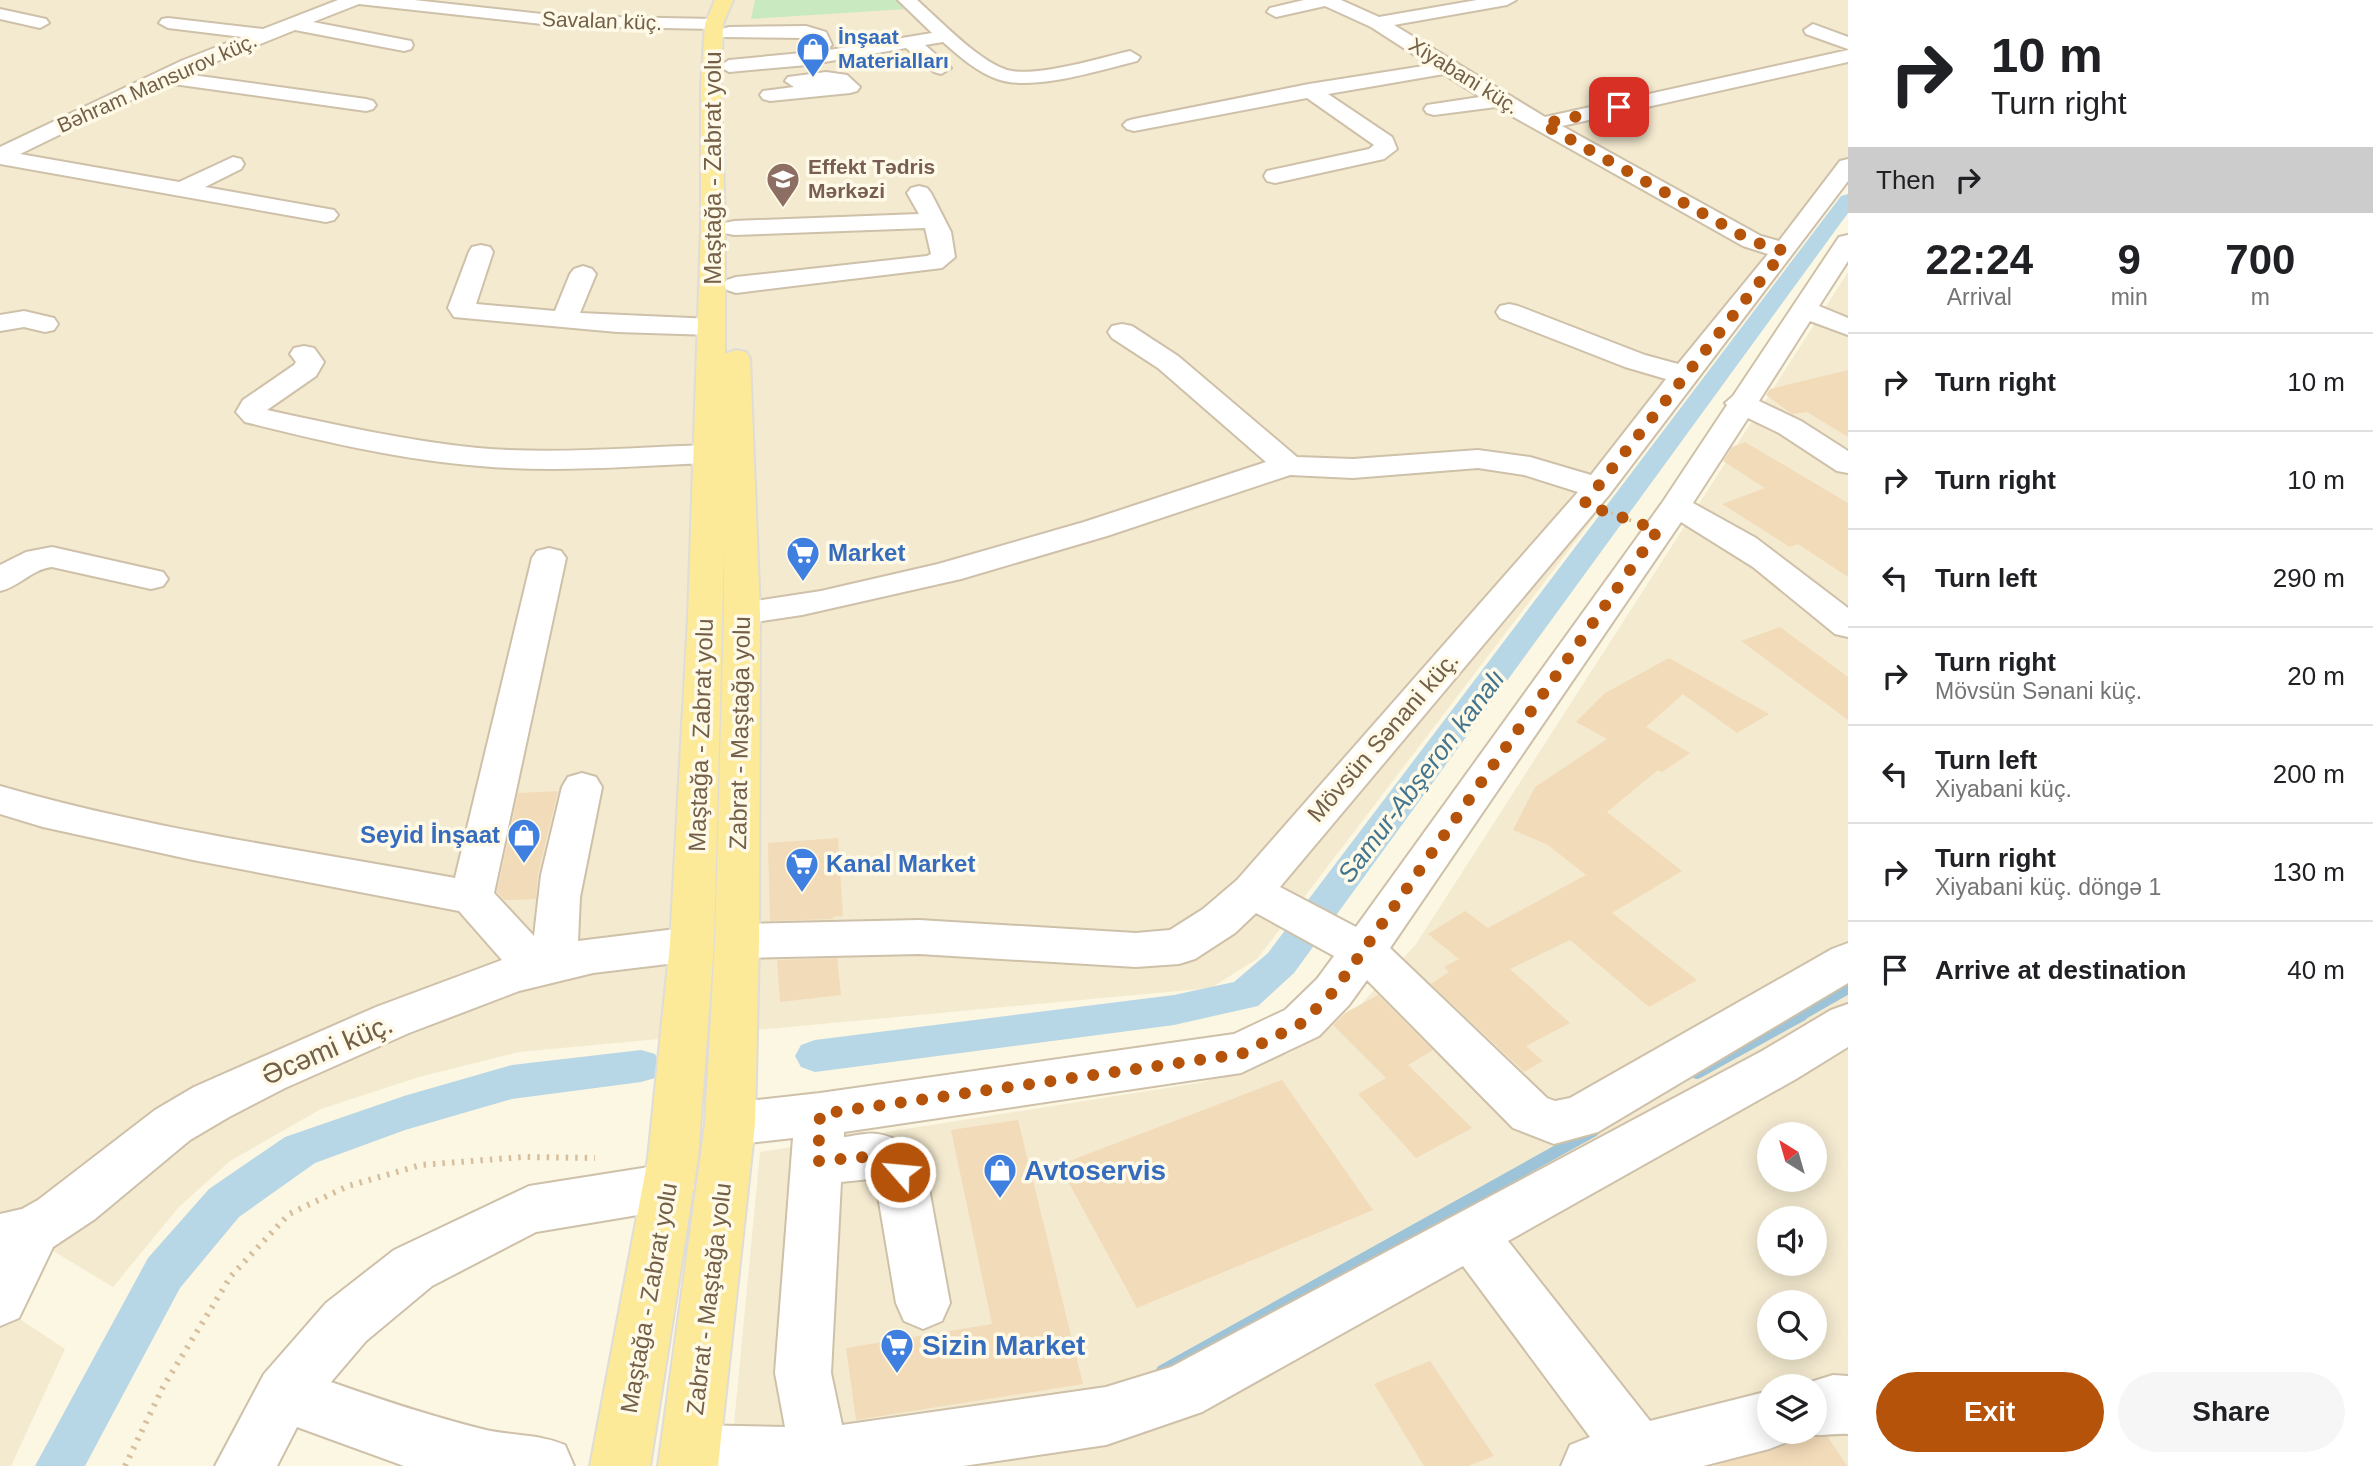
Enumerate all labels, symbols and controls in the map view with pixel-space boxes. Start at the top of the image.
street label: Savalan küç. [542,7,663,34]
place label: İnşaat Materialları [838,25,949,72]
street label: Bəhram Mansurov küç. [53,28,260,137]
icon: right [1876,28,1967,119]
text: 10 m [1991,28,2103,82]
shop icon: İnşaat Materialları [794,30,832,79]
street label: Xiyabani küç. [1405,33,1523,118]
street label: Maştağa - Zabrat yolu [699,51,726,285]
pin [1589,77,1649,137]
text: Turn right [1991,85,2127,121]
icon: arrive [1600,88,1638,126]
place label: Effekt Tədris Mərkəzi [808,155,935,202]
school or university icon: Effekt Tədris Mərkəzi [764,160,802,209]
icon: right [1949,161,1987,199]
text: Then [1876,165,1935,195]
text: 22:24 [1926,236,2033,283]
text: 9 [2117,236,2141,283]
text: 700 [2225,236,2295,283]
text: Arrival [1947,284,2012,310]
text: min [2111,284,2148,310]
text: m [2251,284,2270,310]
icon: right [1876,363,1914,401]
text: Turn right [1935,367,2056,397]
text: 10 m [2287,367,2345,397]
icon: right [1876,461,1914,499]
text: Turn right [1935,465,2056,495]
text: 10 m [2287,465,2345,495]
supermarket icon: Market [784,534,822,583]
place label: Market [828,539,905,566]
icon: left [1876,559,1914,597]
text: Turn left [1935,563,2037,593]
text: 290 m [2273,563,2345,593]
street label: Zabrat - Maştağa yolu [724,616,755,850]
street label: Maştağa - Zabrat yolu [683,618,718,852]
street label: Mövsün Sənani küç. [1302,646,1464,827]
text: Turn right [1935,647,2056,677]
icon: right [1876,657,1914,695]
text: 20 m [2287,661,2345,691]
water label: Samur-Abşeron kanalı [1331,664,1511,888]
text: Mövsün Sənani küç. [1935,678,2142,704]
text: Turn left [1935,745,2037,775]
icon: left [1876,755,1914,793]
text: 200 m [2273,759,2345,789]
text: Xiyabani küç. [1935,776,2072,802]
shop icon: Seyid İnşaat [505,816,543,865]
place label: Seyid İnşaat [360,821,500,848]
text: Turn right [1935,843,2056,873]
supermarket icon: Kanal Market [783,845,821,894]
place label: Kanal Market [826,850,975,877]
icon: right [1876,853,1914,891]
text: 130 m [2273,857,2345,887]
text: Xiyabani küç. döngə 1 [1935,874,2161,900]
icon: arrive [1876,951,1914,989]
text: Arrive at destination [1935,955,2186,985]
text: 40 m [2287,955,2345,985]
street label: Əcəmi küç. [257,1008,397,1091]
north arrow [1757,1122,1827,1192]
map controls [1757,1122,1827,1444]
position arrow [863,1135,937,1209]
shop icon: Avtoservis [981,1151,1019,1200]
place label: Avtoservis [1024,1155,1166,1186]
street label: Maştağa - Zabrat yolu [615,1181,682,1415]
street label: Zabrat - Maştağa yolu [681,1181,736,1416]
button: sound [1757,1206,1827,1276]
button: search [1757,1290,1827,1360]
supermarket icon: Sizin Market [878,1326,916,1375]
place label: Sizin Market [922,1330,1085,1361]
button: Exit [1876,1372,2104,1452]
button: Share [2118,1372,2345,1452]
button: layers [1757,1374,1827,1444]

